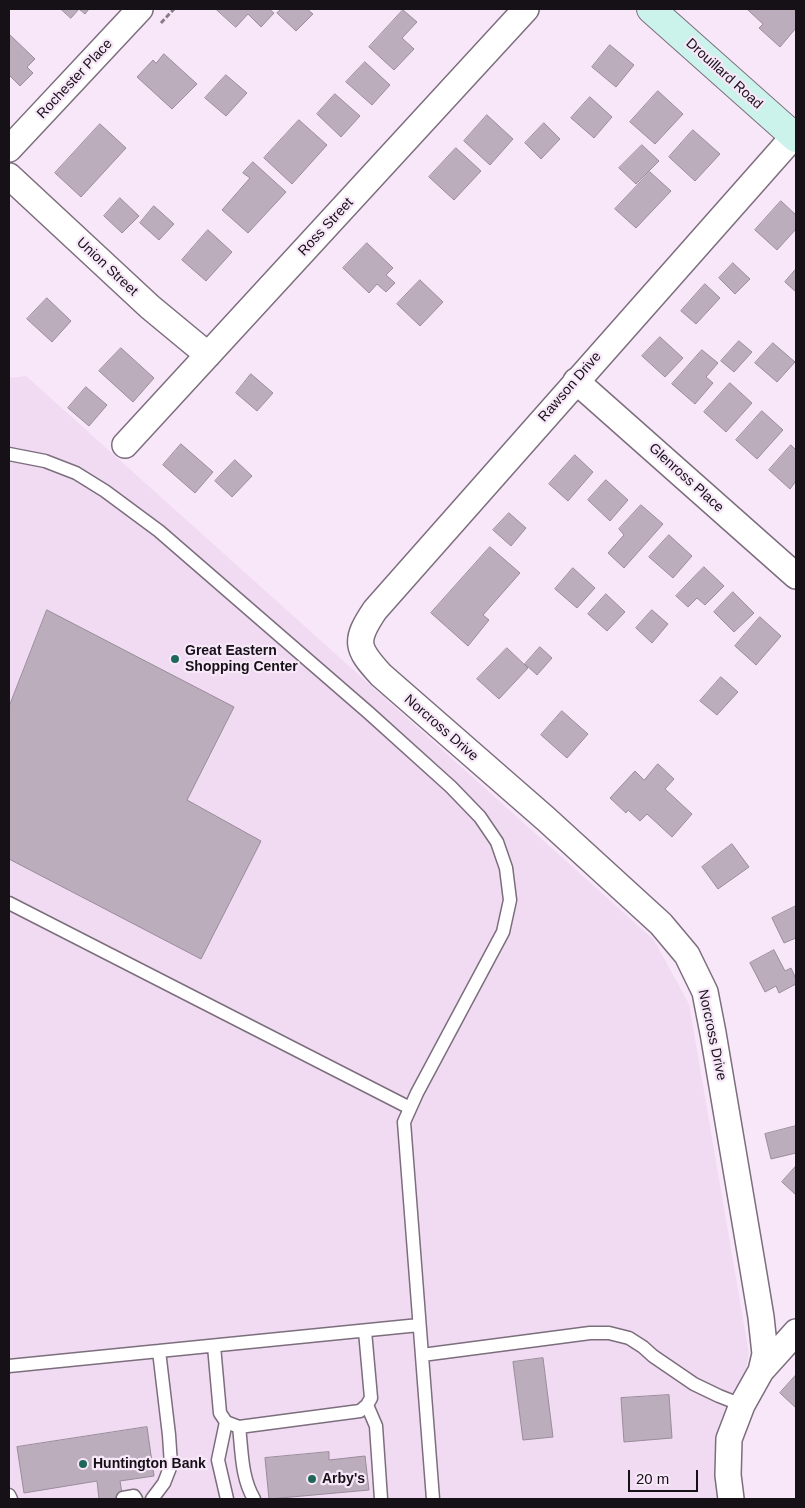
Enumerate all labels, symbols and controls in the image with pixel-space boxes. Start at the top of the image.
street label: Drouillard Road [682,35,766,113]
street label: Rochester Place [34,36,116,122]
street label: Ross Street [295,195,357,259]
street label: Union Street [73,234,141,300]
street label: Rawson Drive [535,349,605,425]
street label: Glenross Place [645,440,727,516]
place label: Great Eastern Shopping Center [185,643,298,676]
marker: Great Eastern Shopping Center [169,653,181,665]
street label: Norcross Drive [401,691,481,765]
street label: Norcross Drive [694,988,730,1082]
place label: Huntington Bank [93,1456,206,1472]
marker: Huntington Bank [77,1458,89,1470]
scale bar [630,1460,700,1492]
text: 20 m [636,1470,669,1487]
place label: Arby's [322,1471,365,1487]
marker: Arby's [306,1473,318,1485]

